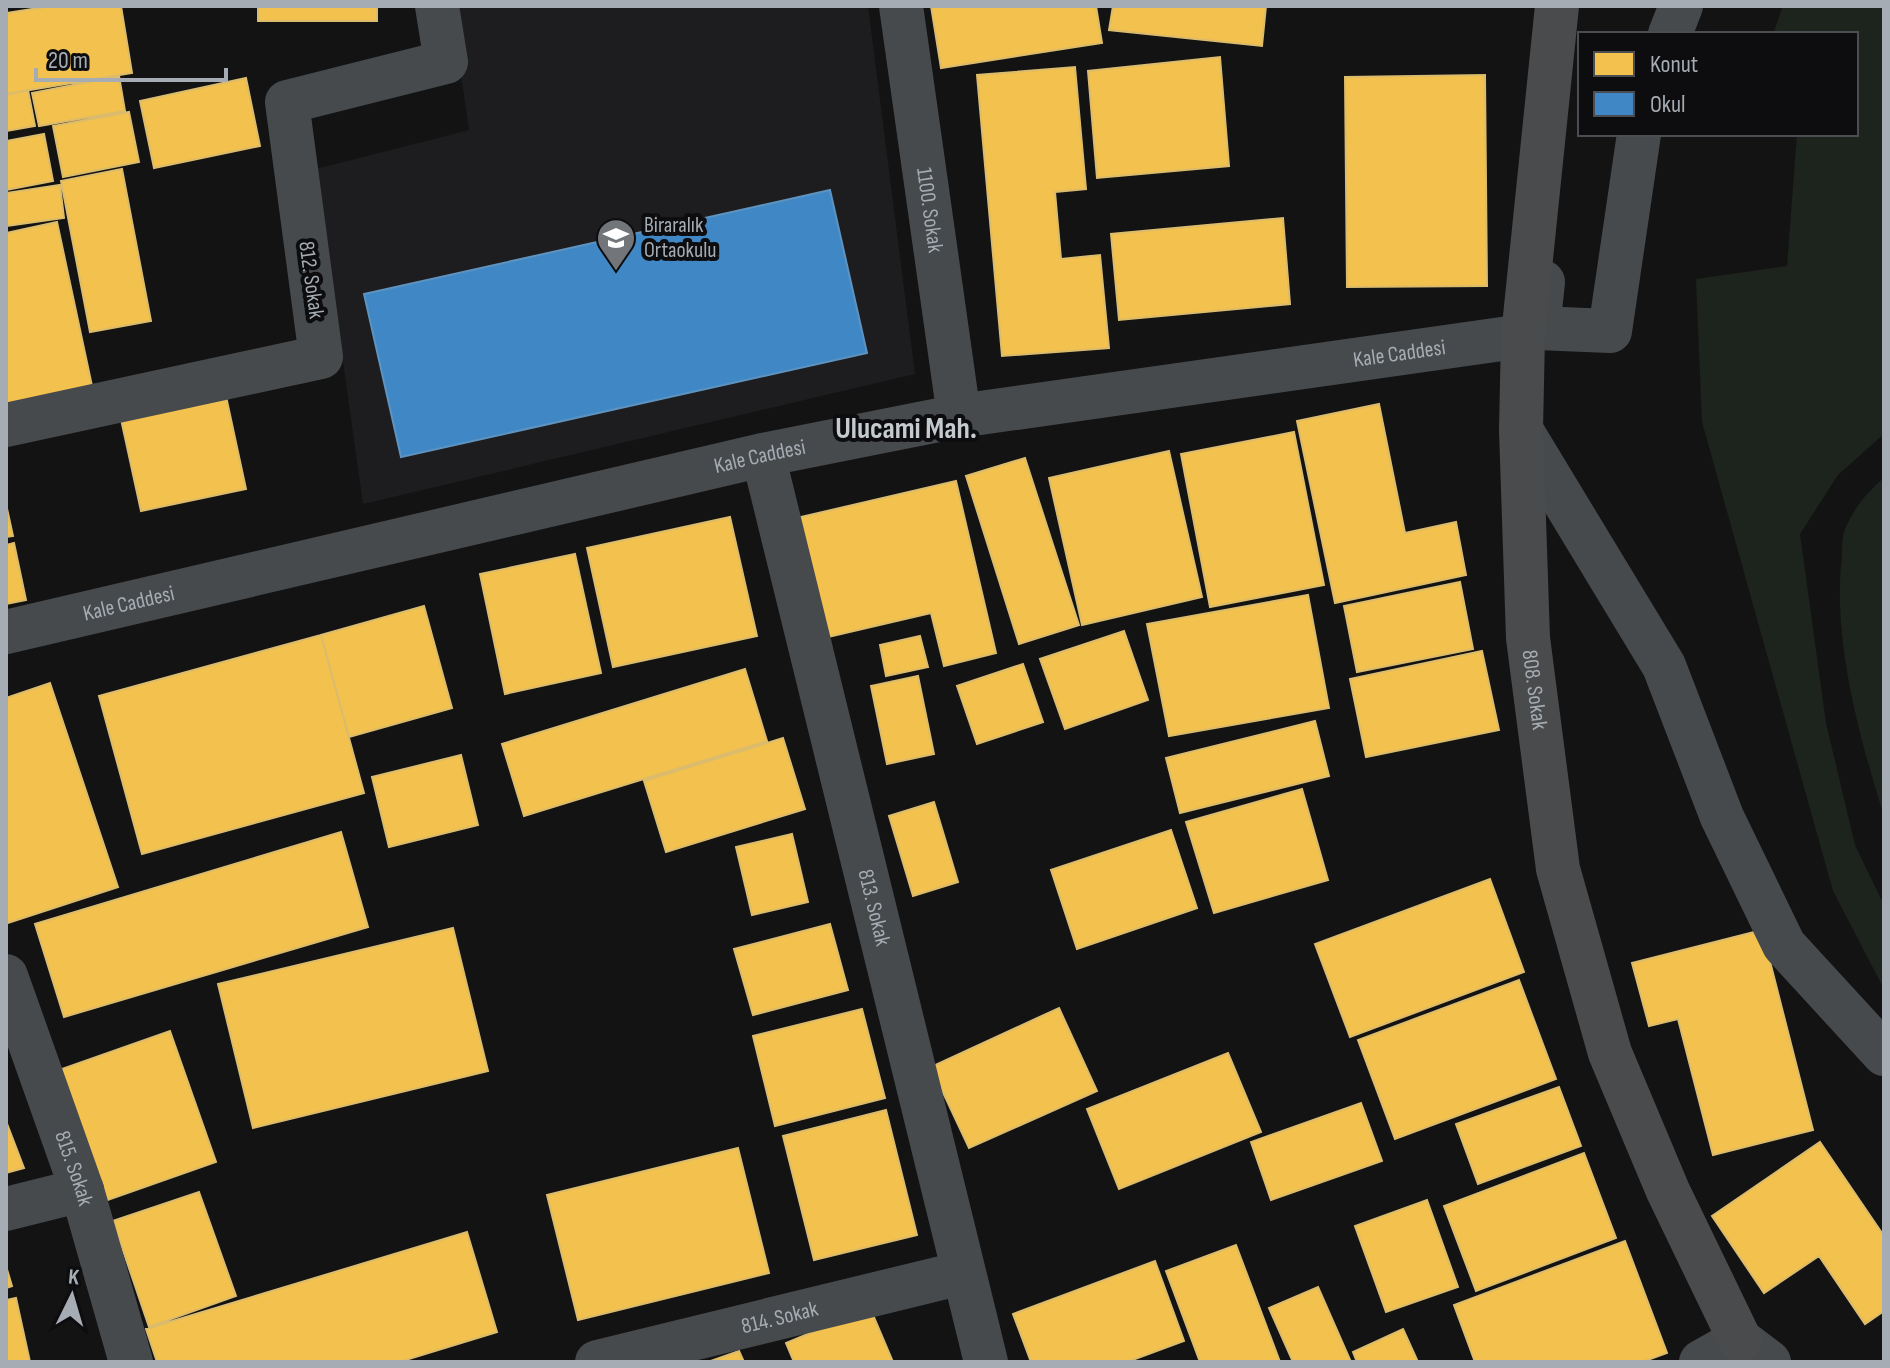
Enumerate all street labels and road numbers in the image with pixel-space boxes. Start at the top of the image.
street label: 1100. Sokak [910,166,949,255]
street label: 812. Sokak [292,239,330,321]
street label: Kale Caddesi [1351,334,1447,373]
street label: Kale Caddesi [711,433,808,479]
street label: Kale Caddesi [80,580,177,627]
street label: 808. Sokak [1516,648,1553,732]
street label: 813. Sokak [852,866,897,949]
street label: 815. Sokak [49,1127,99,1209]
street label: 814. Sokak [739,1295,821,1340]

